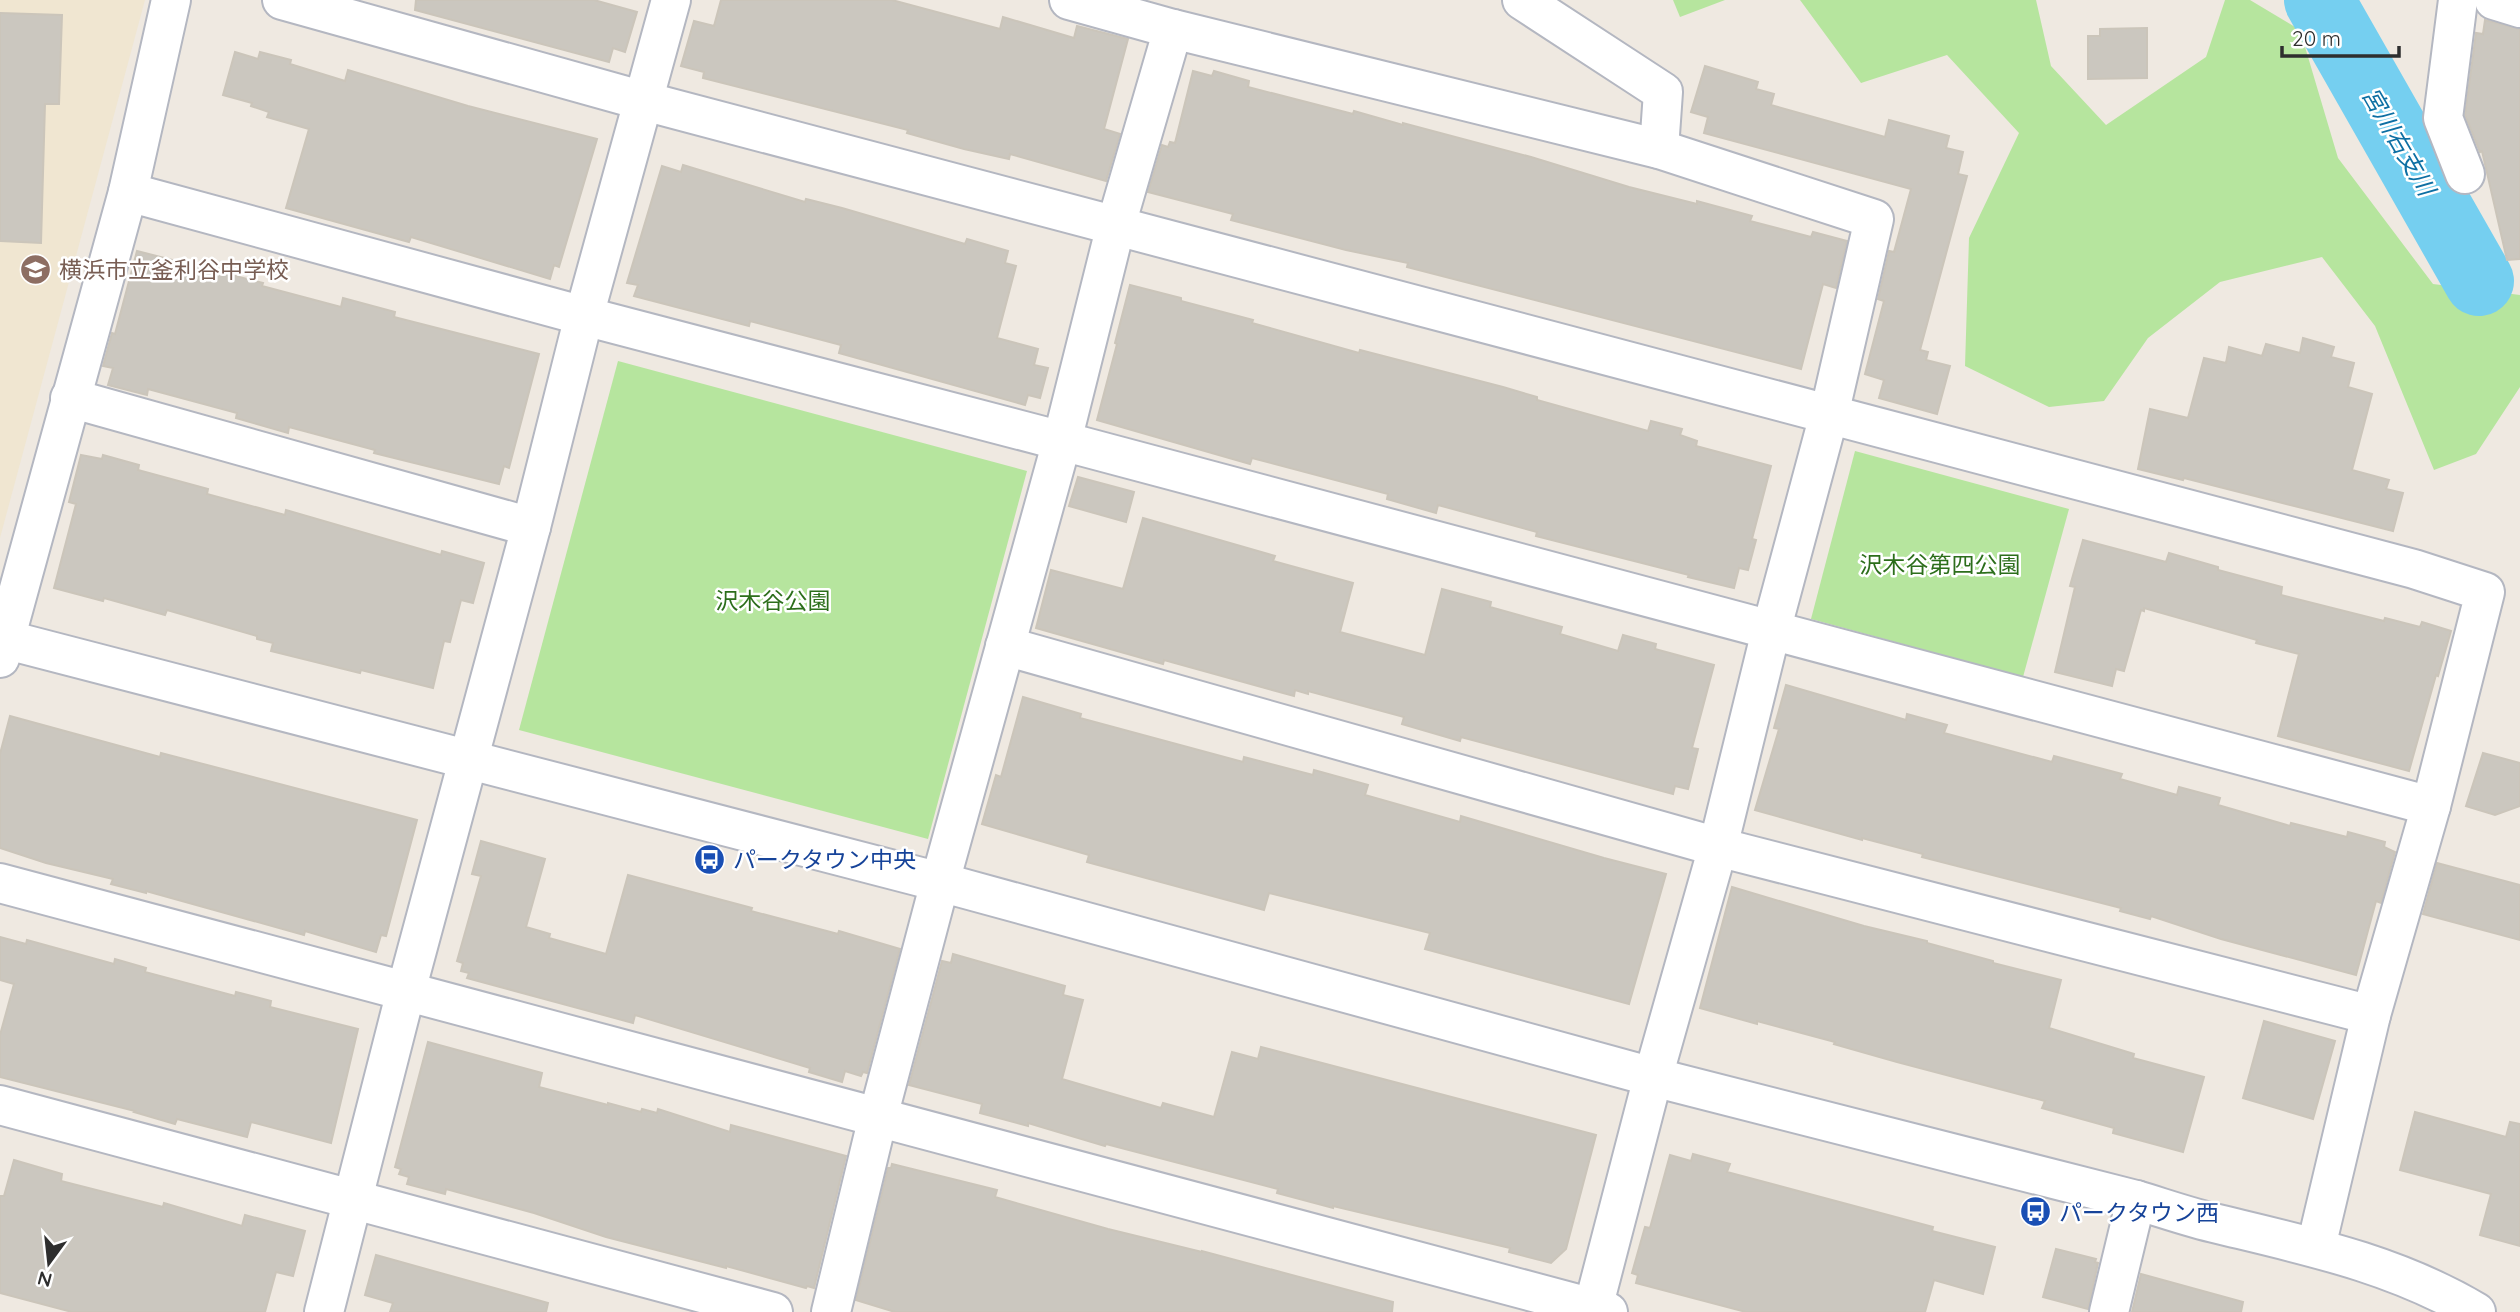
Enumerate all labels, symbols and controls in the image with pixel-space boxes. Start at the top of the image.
scale bar [2282,14,2399,58]
text: 20 m [2292,25,2341,51]
water label: 宮川右支川 [2356,82,2443,203]
school or university icon: 横浜市立釜利谷中学校 [19,252,53,286]
place label: 横浜市立釜利谷中学校 [59,255,289,284]
park label: 沢木谷第四公園 [1860,550,2021,579]
park label: 沢木谷公園 [716,586,831,615]
bus stop icon: パークタウン中央 [693,842,727,876]
place label: パークタウン中央 [733,845,916,874]
bus stop icon: パークタウン西 [2019,1195,2053,1229]
place label: パークタウン西 [2059,1198,2219,1227]
north arrow [14,1228,84,1298]
text: N [35,1266,54,1293]

